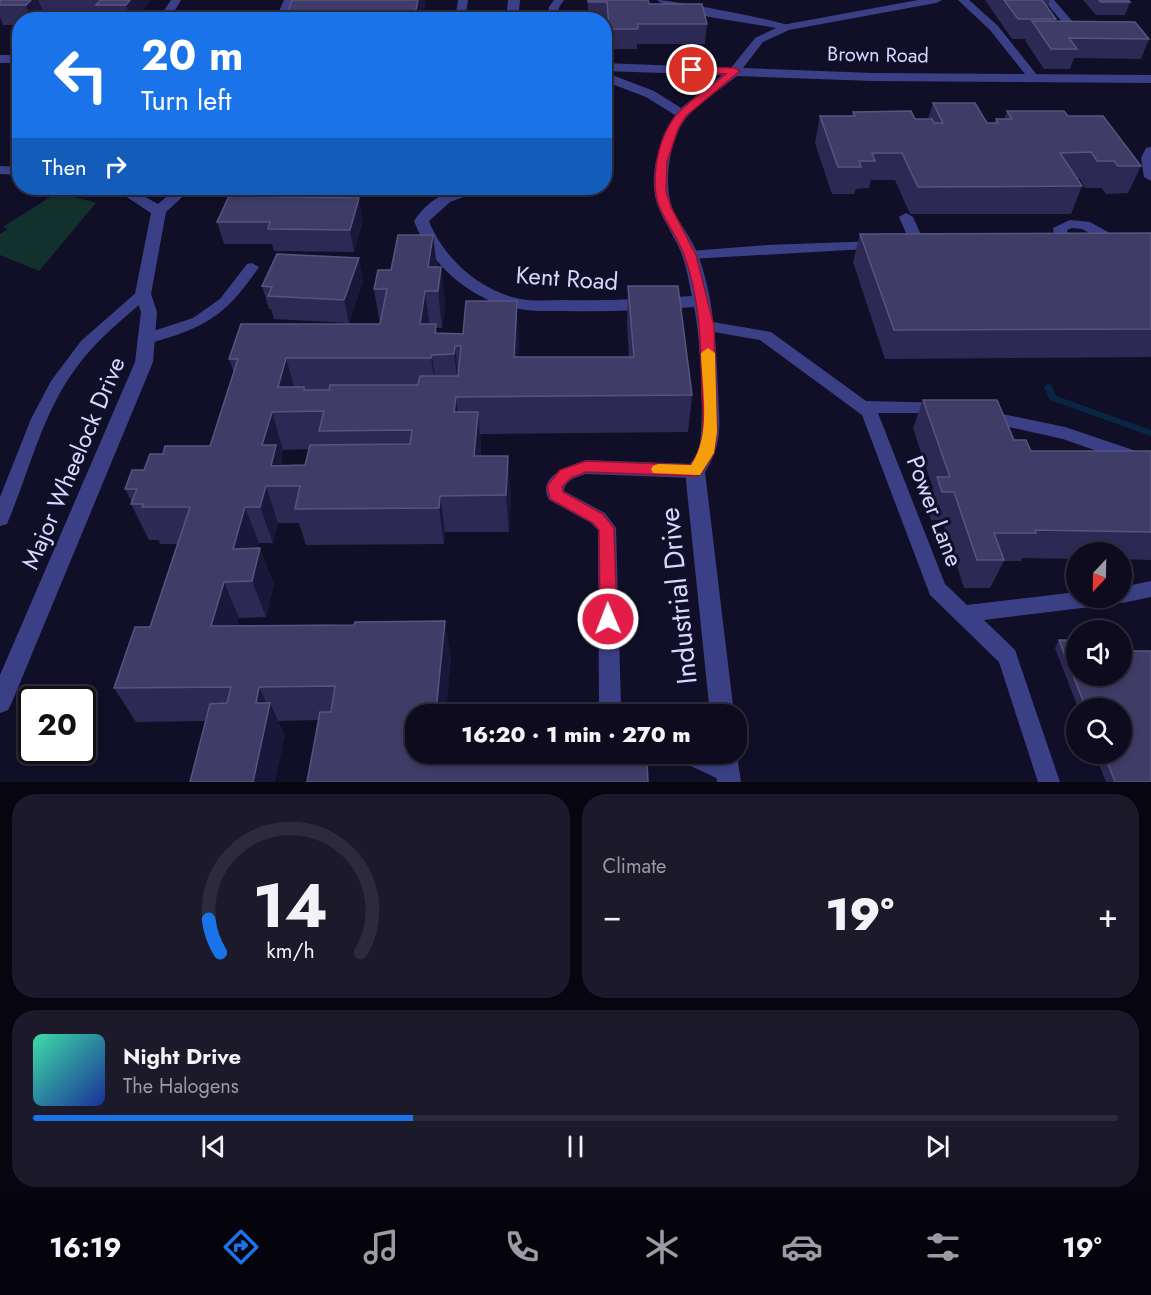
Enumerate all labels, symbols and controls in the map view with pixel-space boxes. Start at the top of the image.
text: 20 m [141,25,243,86]
icon: left [42,36,120,114]
street label: Brown Road [827,40,929,70]
pin [666,44,717,95]
icon: arrive [675,53,708,86]
text: Turn left [141,81,231,120]
icon: right [99,150,132,183]
text: Then [42,151,87,183]
street label: Kent Road [515,257,619,299]
street label: Major Wheelock Drive [12,351,134,575]
street label: Power Lane [898,450,972,572]
street label: Industrial Drive [648,506,708,686]
north arrow [1066,542,1132,608]
map controls [1066,542,1132,764]
position arrow [576,587,640,651]
button: sound [1066,620,1132,686]
speed limit sign: 20 [18,686,96,764]
button: search [1066,698,1132,764]
text: 16:20 · 1 min · 270 m [461,718,691,750]
text: Climate [603,852,666,881]
text: 14 [253,860,328,950]
text: 19° [826,882,894,947]
text: − [603,892,622,939]
text: + [1098,892,1118,939]
text: km/h [267,935,315,966]
text: Night Drive [123,1040,241,1072]
text: The Halogens [123,1072,239,1101]
icon: previous [197,1130,230,1163]
icon: pause [559,1130,592,1163]
icon: next [921,1130,954,1163]
icon: directions [220,1226,262,1268]
icon: music [360,1226,402,1268]
icon: phone [501,1226,543,1268]
icon: climate [641,1226,683,1268]
icon: car [781,1226,823,1268]
icon: filters [922,1226,964,1268]
text: 16:19 [49,1228,121,1267]
text: 19° [1062,1228,1102,1267]

